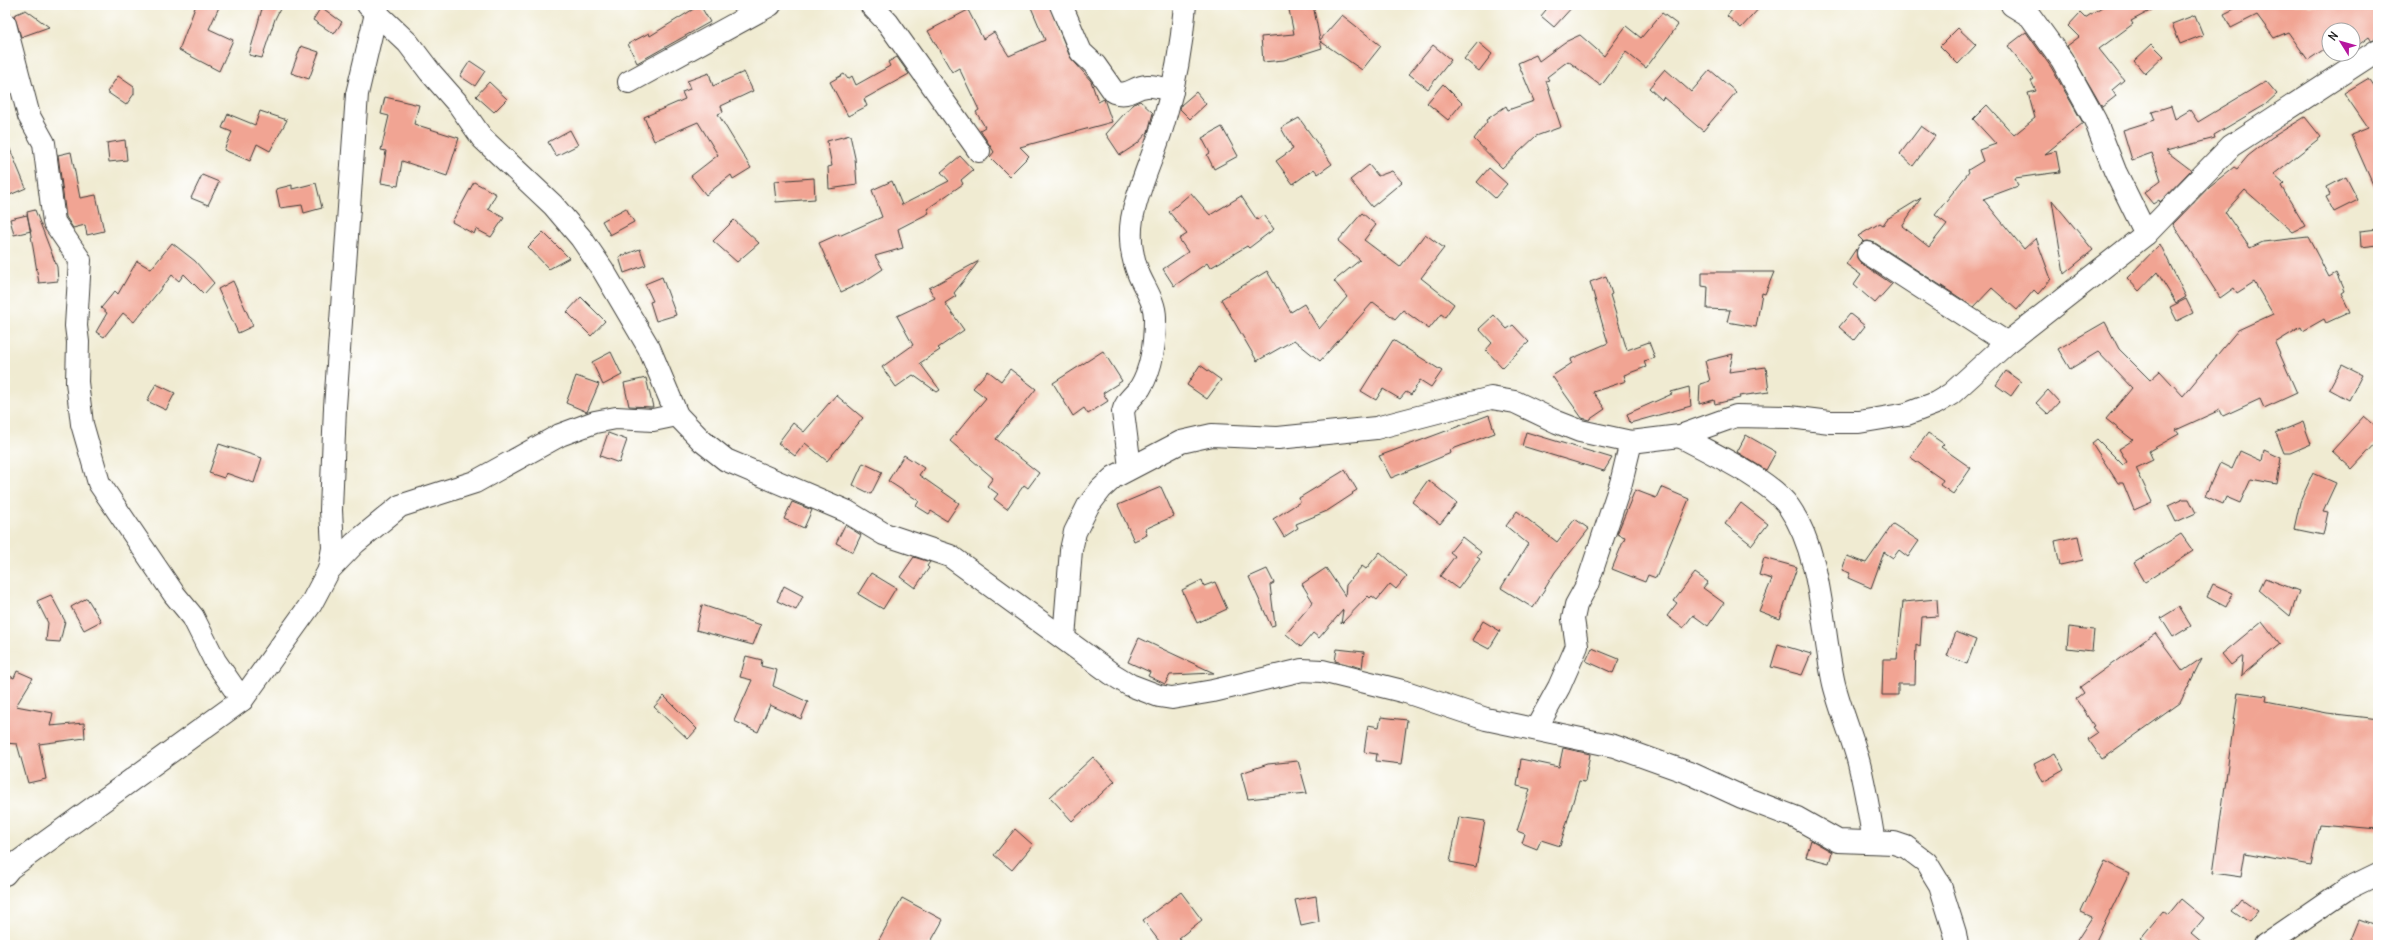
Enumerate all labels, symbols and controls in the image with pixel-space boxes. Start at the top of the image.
north arrow [2321,22,2361,62]
text: N [2325,29,2341,43]

